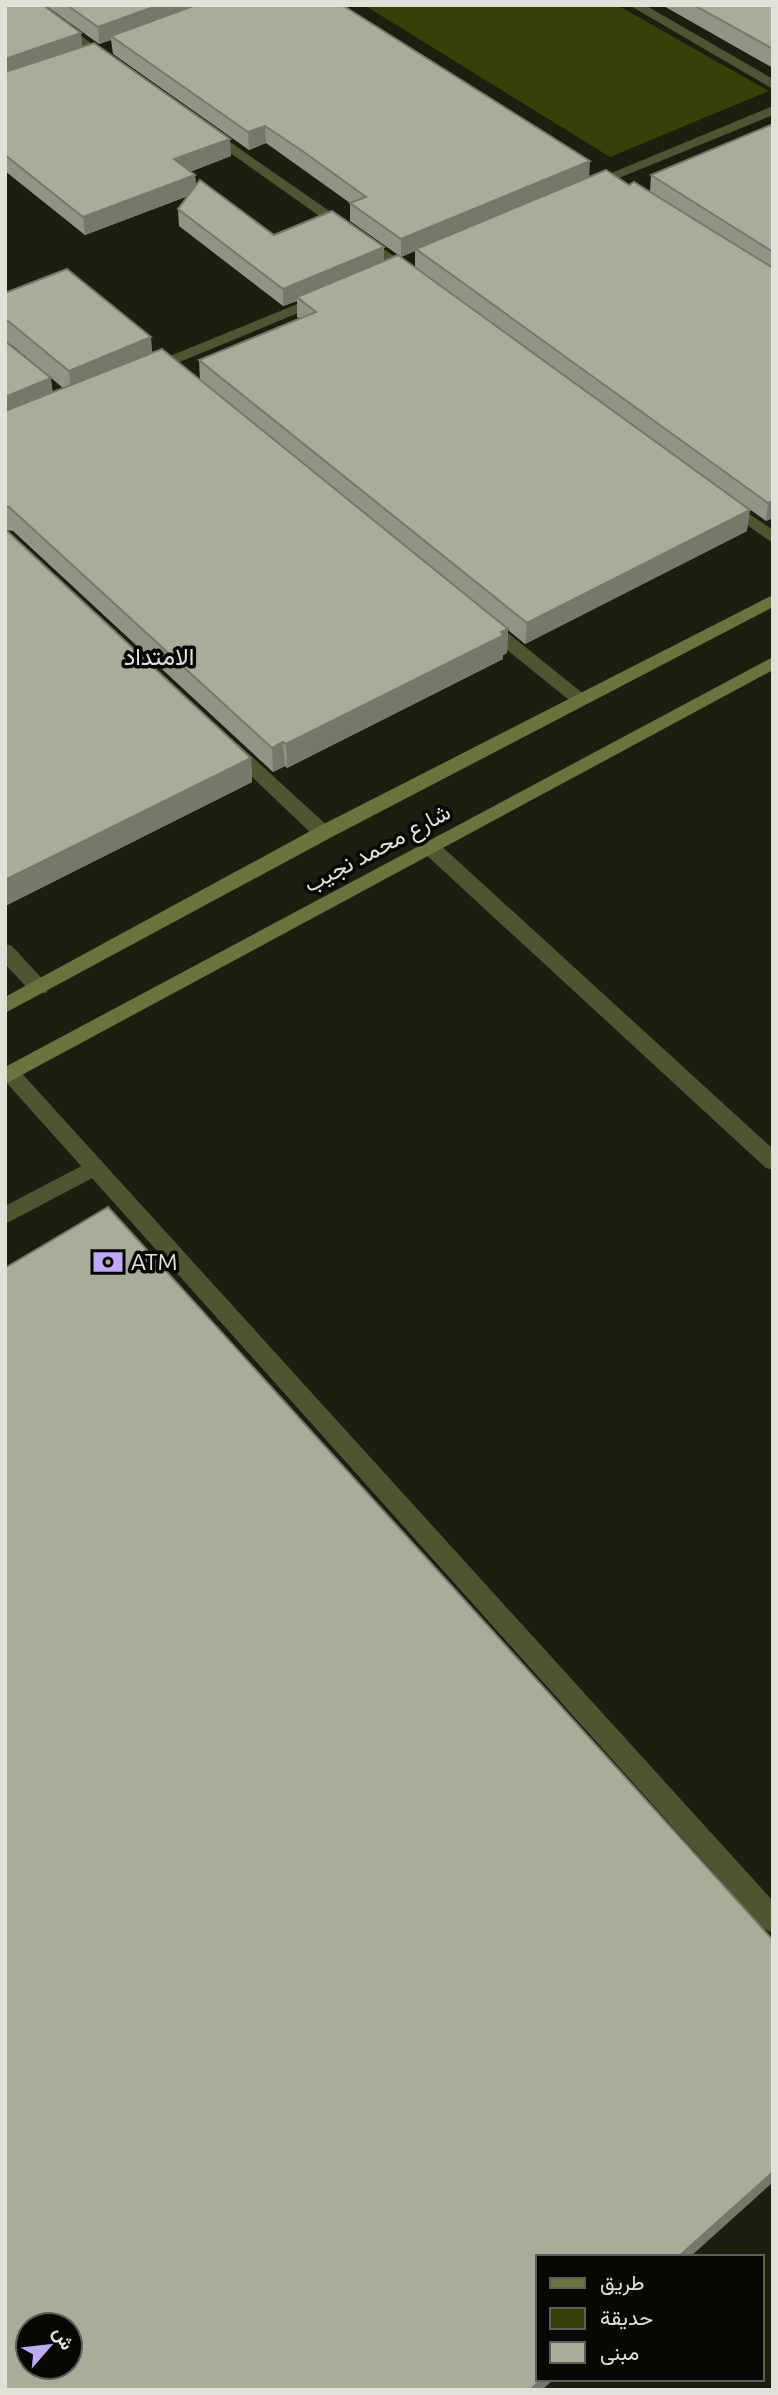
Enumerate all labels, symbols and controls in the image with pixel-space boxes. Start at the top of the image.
district label: الامتداد [124,643,194,670]
street label: شارع محمد نجيب [299,798,456,900]
bank icon: ATM [91,1245,125,1279]
place label: ATM [131,1249,177,1274]
legend [536,2255,764,2381]
text: طريق [600,2270,645,2296]
text: حديقة [600,2305,653,2330]
north arrow [14,2311,84,2381]
text: ش [48,2323,79,2354]
text: مبنى [600,2340,639,2365]

